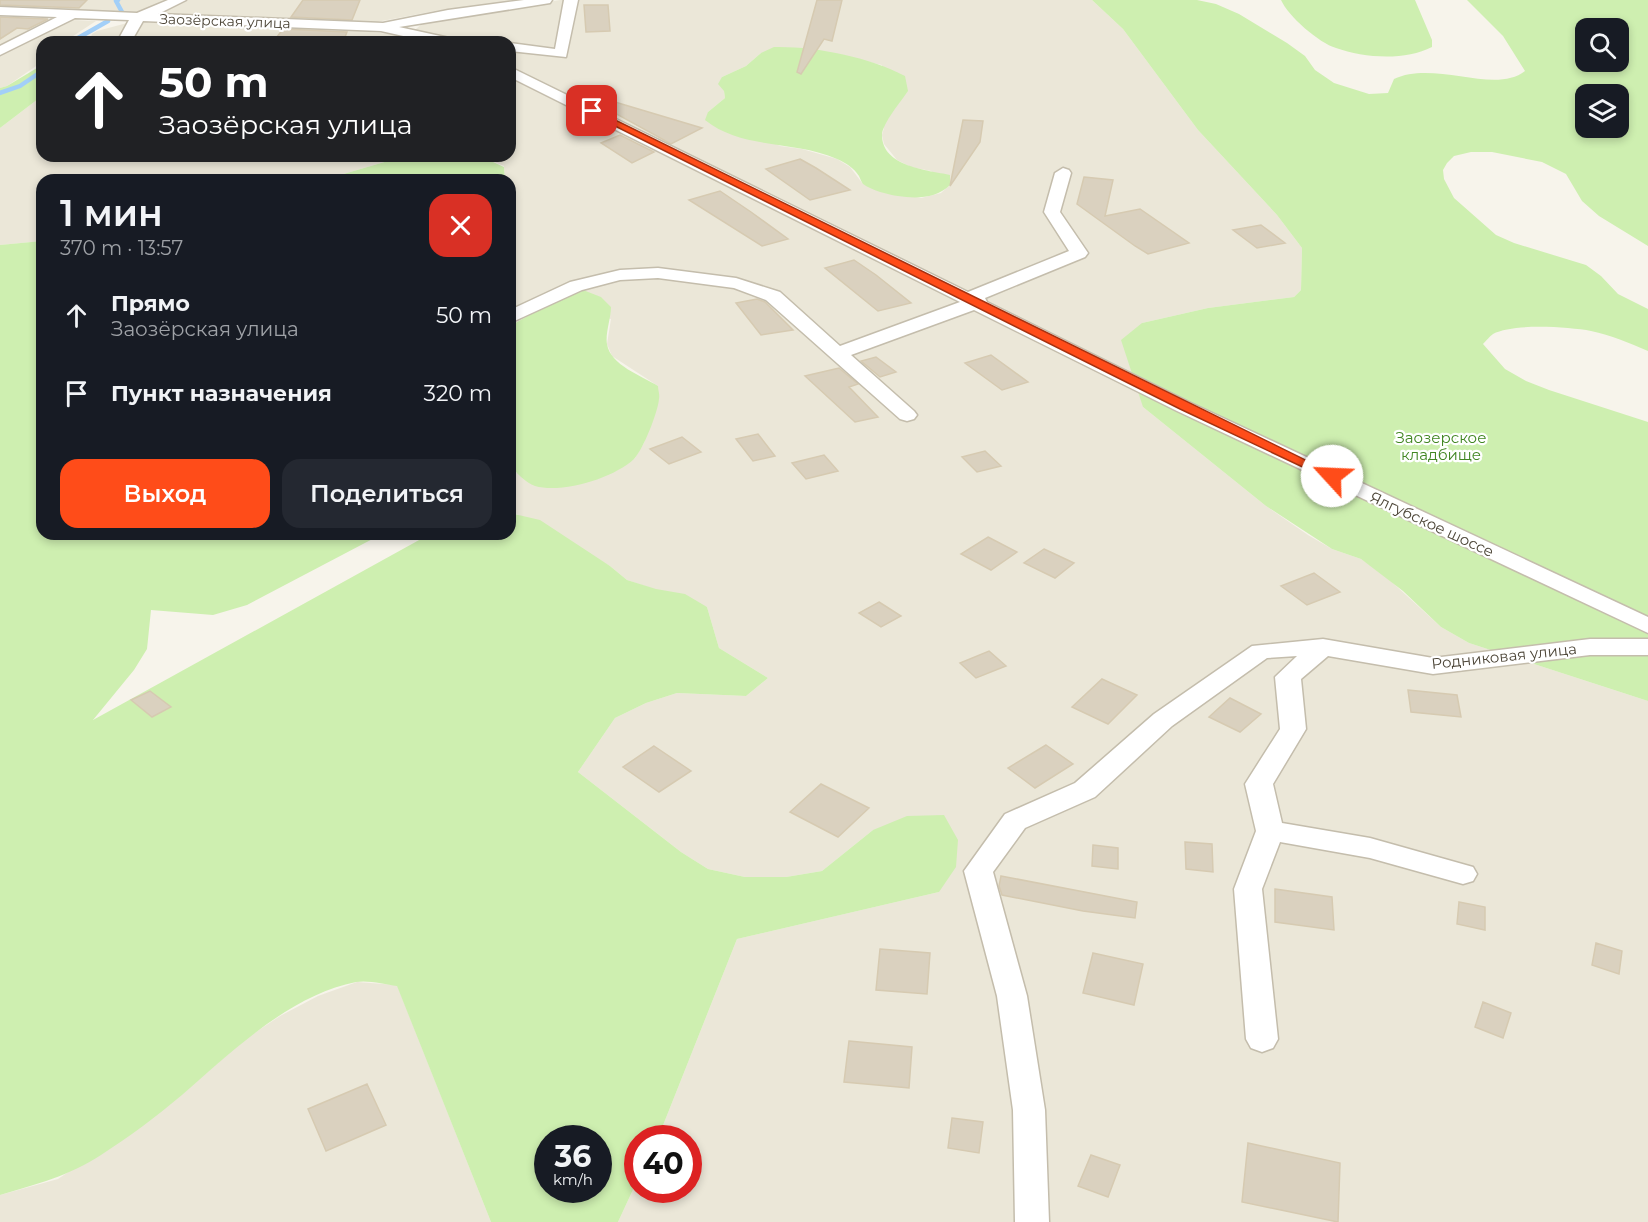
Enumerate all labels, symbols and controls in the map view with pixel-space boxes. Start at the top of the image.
street label: Заозёрская улица [159,10,291,32]
map controls [1575,18,1629,138]
button: search [1575,18,1629,72]
text: 50 m [159,56,268,108]
icon: ahead [60,60,138,138]
button: layers [1575,84,1629,138]
pin [566,85,617,136]
icon: arrive [575,94,608,127]
text: Заозёрская улица [159,108,412,141]
text: 1 мин [60,191,163,235]
button: close [429,194,492,257]
text: 370 m · 13:57 [60,236,183,260]
text: Прямо [111,290,190,317]
icon: ahead [60,299,93,332]
text: 50 m [436,302,492,329]
text: Заозёрская улица [111,317,299,341]
icon: arrive [60,377,93,410]
text: Пункт назначения [111,380,332,407]
text: 320 m [424,380,492,407]
park label: Заозерское кладбище [1396,428,1486,464]
position arrow [1300,444,1364,508]
button: Выход [60,459,270,528]
button: Поделиться [282,459,492,528]
street label: Ялгубское шоссе [1367,487,1497,561]
street label: Родниковая улица [1430,639,1578,673]
speed limit sign: 40 [624,1125,702,1203]
text: 36 [555,1138,591,1175]
text: km/h [553,1170,593,1189]

